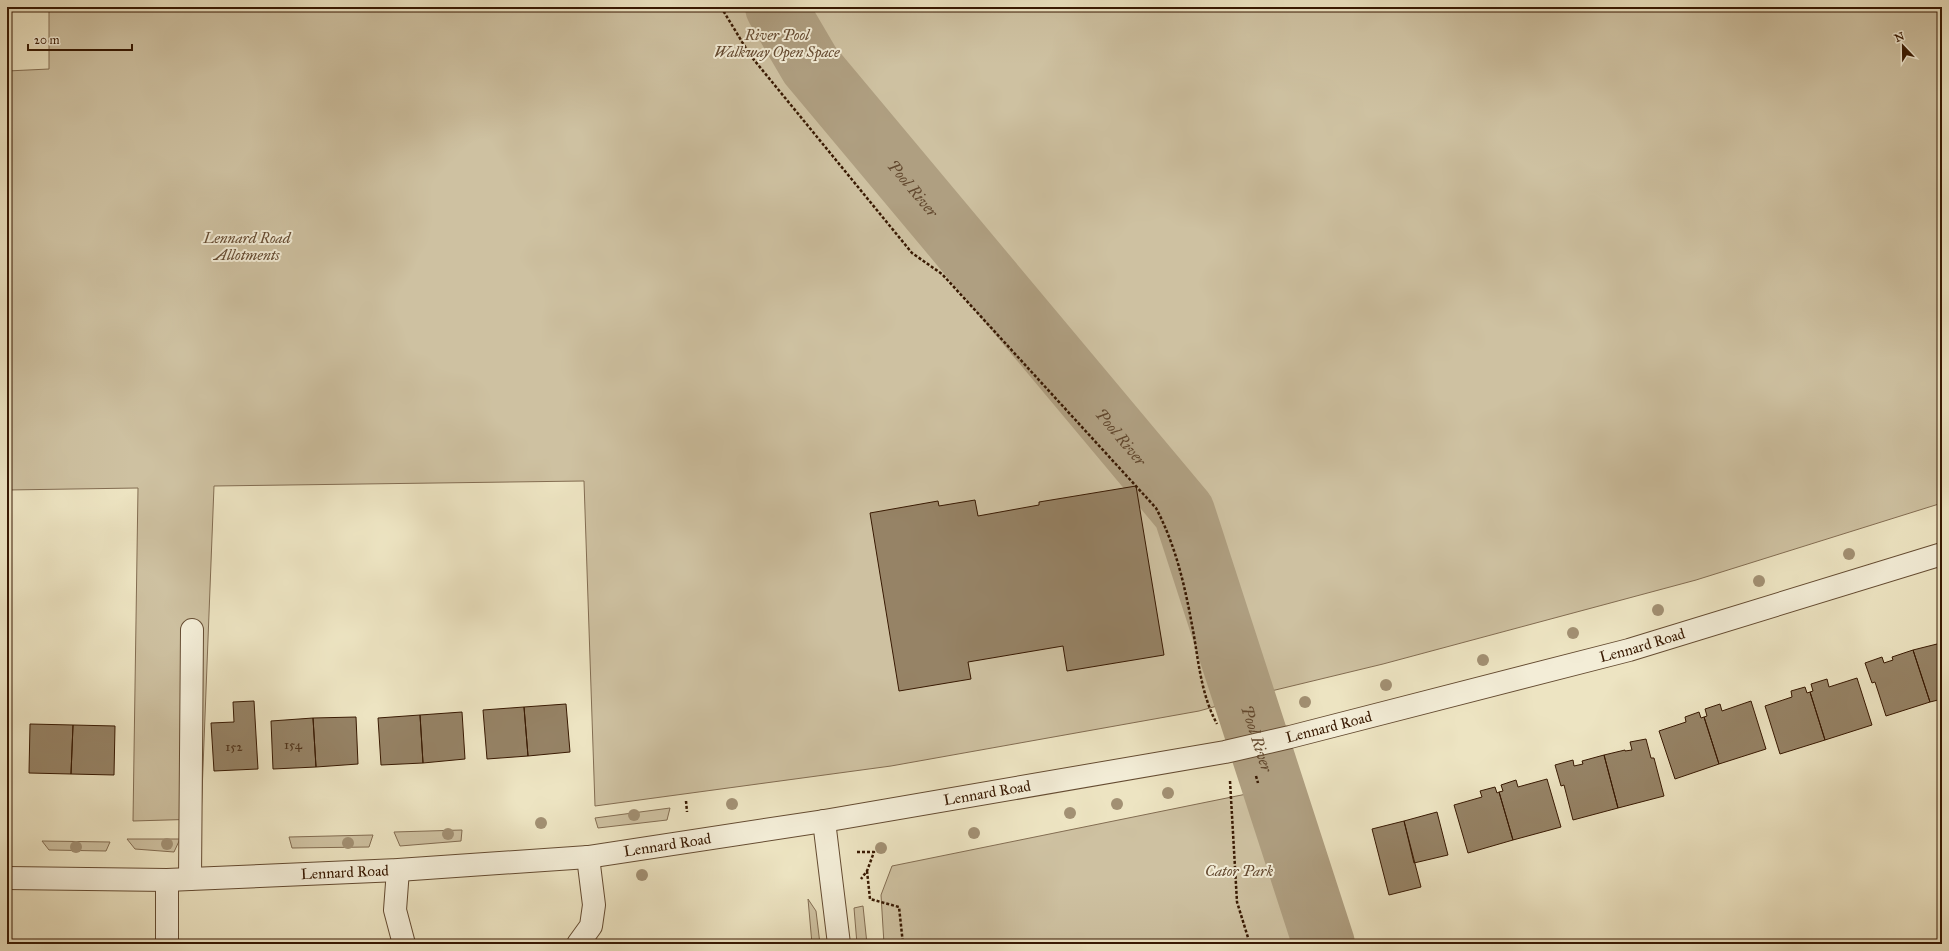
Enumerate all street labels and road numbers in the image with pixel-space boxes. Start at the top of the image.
street label: Lennard Road [1598,624,1688,666]
street label: Lennard Road [1284,707,1374,747]
street label: Lennard Road [942,776,1033,809]
street label: Lennard Road [622,829,713,860]
street label: Lennard Road [300,861,390,883]

